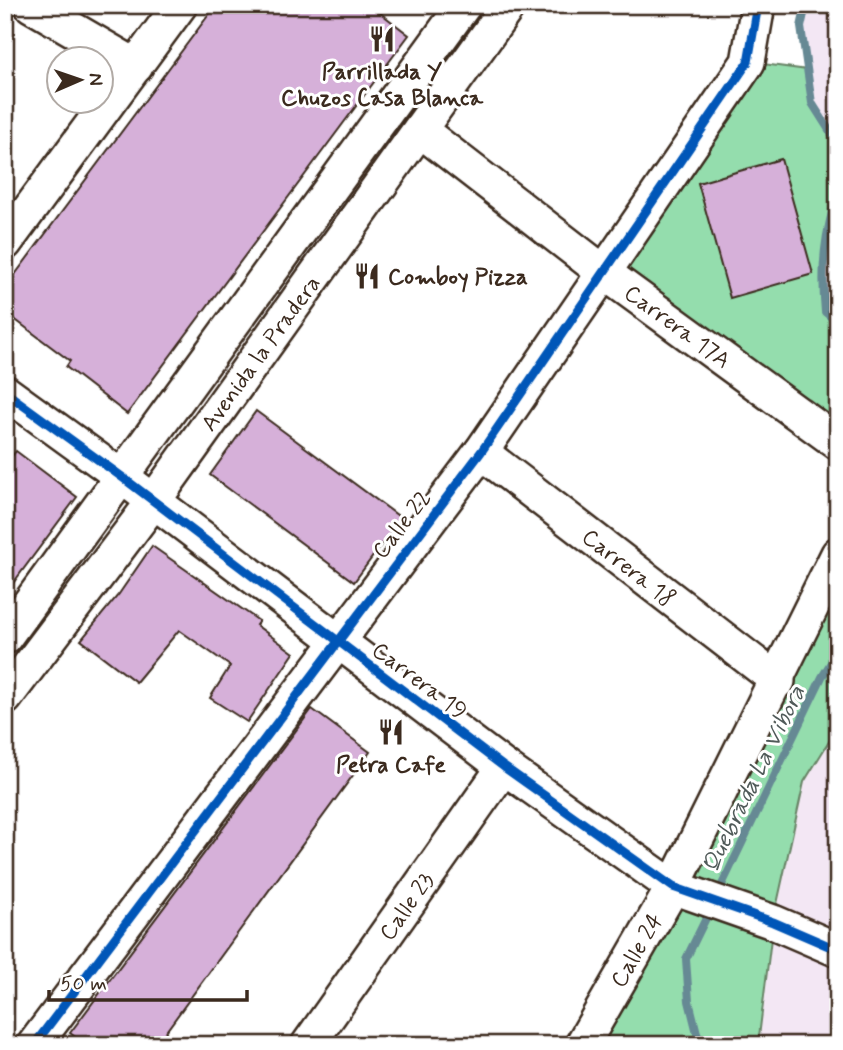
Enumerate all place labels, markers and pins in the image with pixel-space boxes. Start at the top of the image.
restaurant icon: Parrillada Y Chuzos Casa Blanca [367,24,397,54]
place label: Parrillada Y Chuzos Casa Blanca [281,58,484,114]
restaurant icon: Comboy Pizza [352,261,382,291]
place label: Comboy Pizza [388,263,528,293]
restaurant icon: Petra Cafe [376,717,406,747]
place label: Petra Cafe [336,751,447,781]

